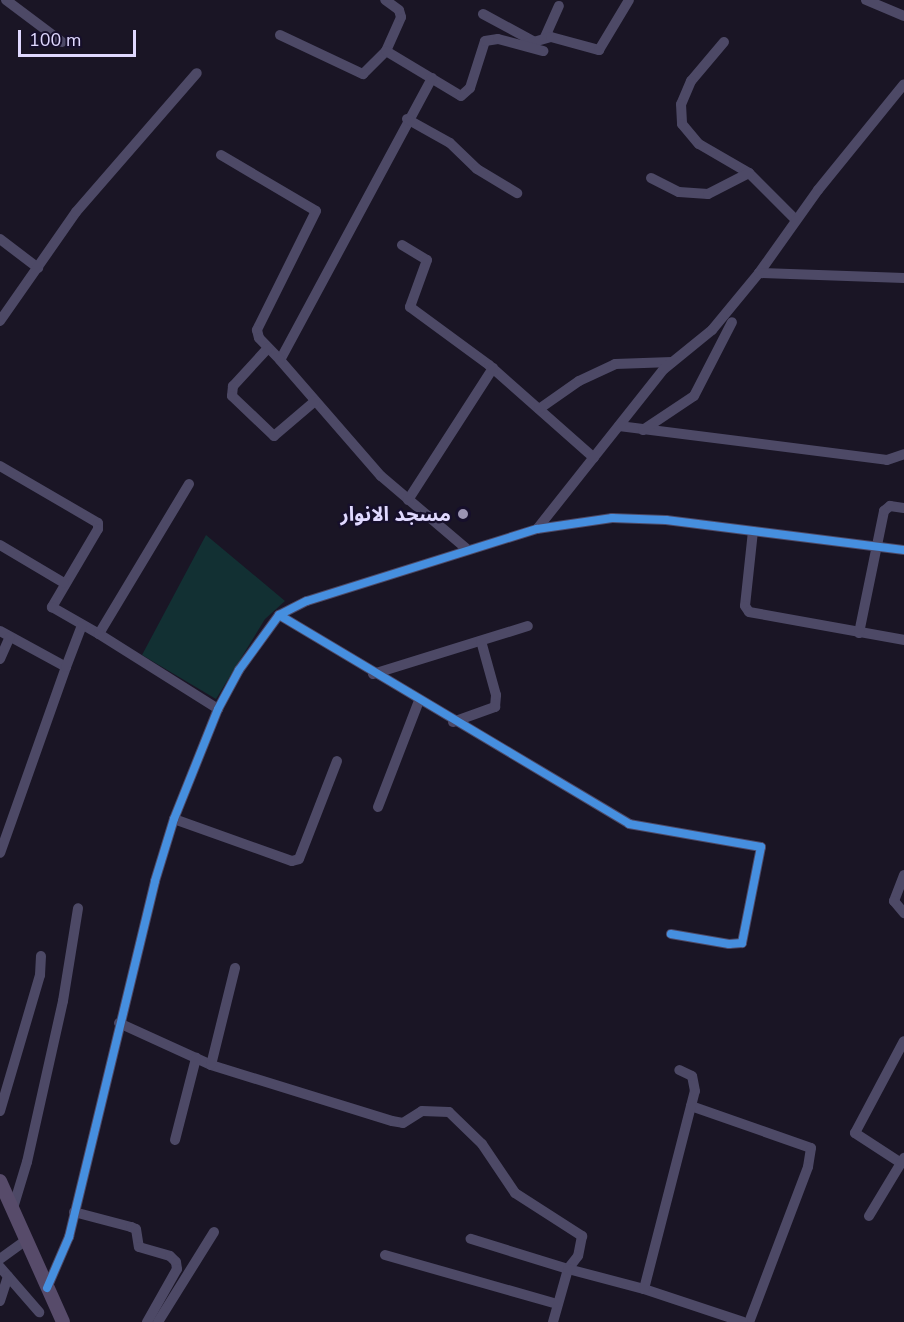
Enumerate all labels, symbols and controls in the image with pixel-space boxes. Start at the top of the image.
scale bar [21,18,140,56]
text: 100 m [29,28,81,52]
place label: مسجد الانوار [341,502,451,526]
marker: مسجد الانوار [456,507,470,521]

